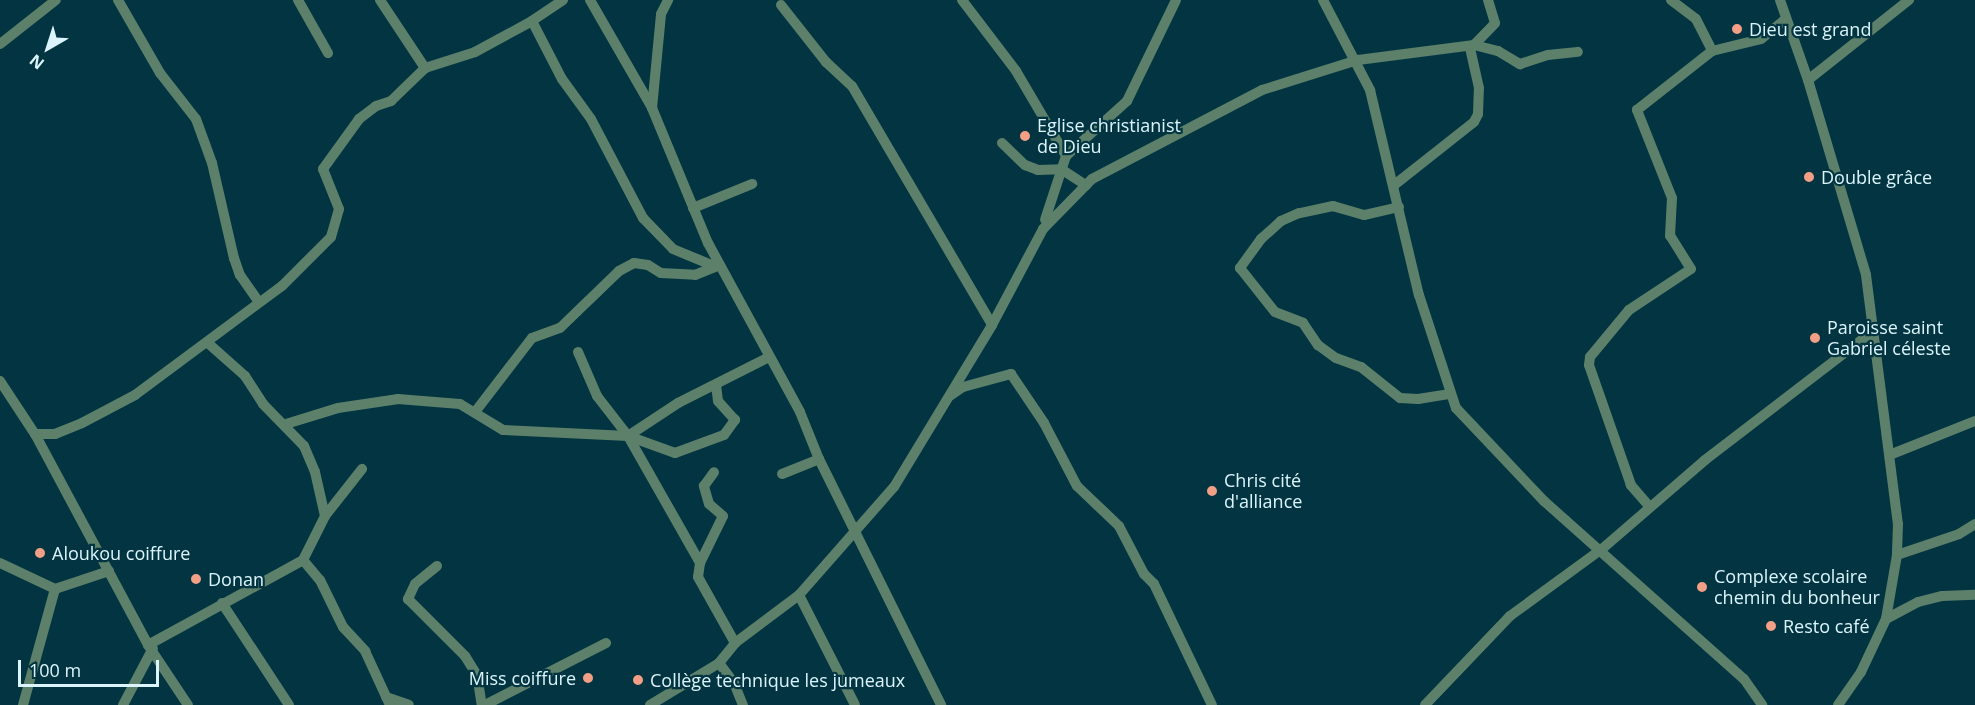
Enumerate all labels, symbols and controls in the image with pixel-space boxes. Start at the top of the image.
north arrow [18,18,78,78]
place label: Dieu est grand [1749,18,1871,40]
marker: Dieu est grand [1730,22,1744,36]
text: N [25,49,49,75]
place label: Eglise christianist de Dieu [1037,115,1181,158]
marker: Eglise christianist de Dieu [1018,129,1032,143]
place label: Double grâce [1821,166,1932,188]
marker: Double grâce [1802,170,1816,184]
place label: Paroisse saint Gabriel céleste [1827,317,1951,360]
marker: Paroisse saint Gabriel céleste [1808,331,1822,345]
place label: Chris cité d'alliance [1224,470,1302,512]
marker: Chris cité d'alliance [1205,484,1219,498]
place label: Aloukou coiffure [52,542,190,564]
marker: Aloukou coiffure [33,546,47,560]
place label: Complexe scolaire chemin du bonheur [1714,566,1880,608]
place label: Donan [208,568,264,590]
marker: Donan [189,572,203,586]
marker: Complexe scolaire chemin du bonheur [1695,580,1709,594]
place label: Resto café [1783,615,1870,637]
marker: Resto café [1764,619,1778,633]
scale bar [21,648,162,686]
text: 100 m [29,658,81,682]
place label: Miss coiffure [469,667,576,689]
place label: Collège technique les jumeaux [650,669,905,691]
marker: Miss coiffure [581,671,595,685]
marker: Collège technique les jumeaux [631,673,645,687]

